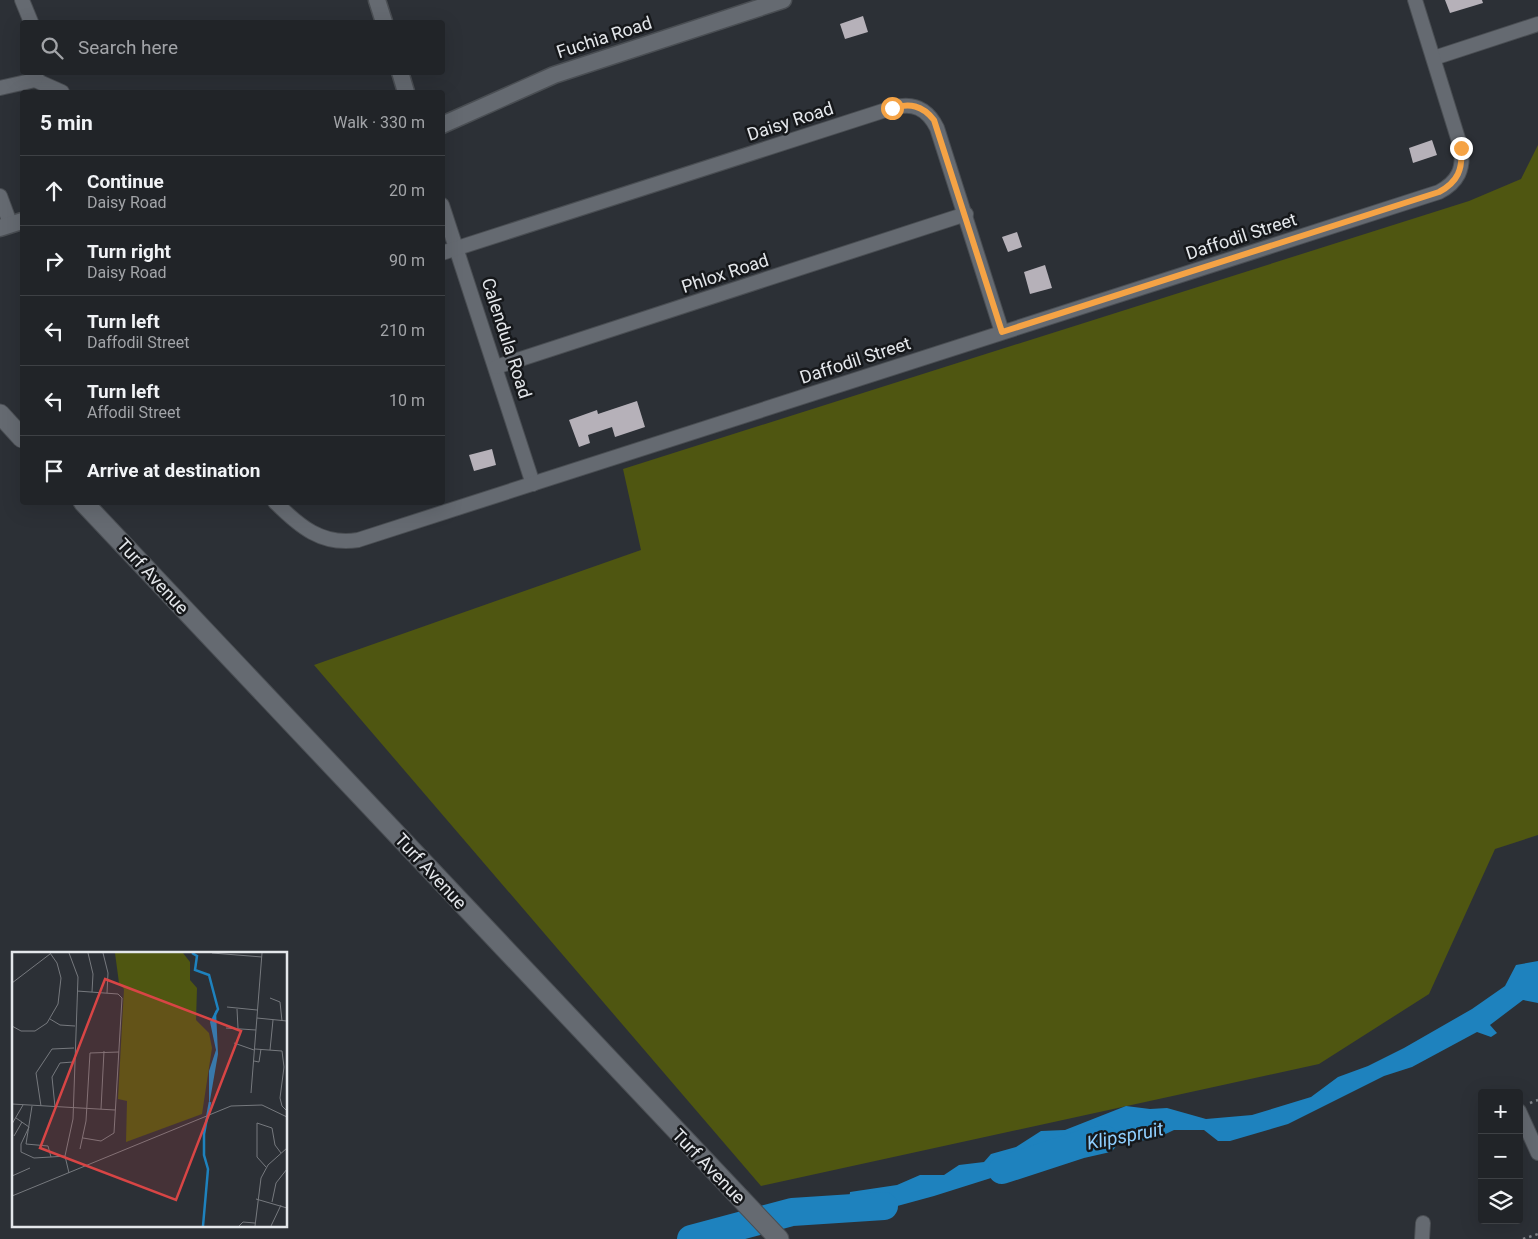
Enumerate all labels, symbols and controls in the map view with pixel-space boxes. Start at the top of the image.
street label: Fuchia Road [554,12,654,62]
search box [20,20,445,75]
icon: search [38,34,66,62]
text: Search here [78,36,178,59]
street label: Daisy Road [744,97,836,145]
route start [881,97,904,120]
text: 5 min [40,111,93,135]
text: Walk · 330 m [333,113,425,132]
route end [1450,137,1473,160]
text: Continue [87,170,164,193]
icon: ahead [40,177,68,205]
text: 20 m [389,181,425,200]
text: Daisy Road [87,193,167,212]
street label: Daffodil Street [1183,208,1299,264]
text: Turn right [87,240,171,263]
icon: right [40,247,68,275]
street label: Phlox Road [679,249,771,297]
text: 90 m [389,251,425,270]
text: Daisy Road [87,263,167,282]
street label: Calendula Road [478,275,536,401]
text: Turn left [87,310,160,333]
icon: left [40,317,68,345]
text: 210 m [380,321,425,340]
street label: Daffodil Street [797,332,913,388]
text: Daffodil Street [87,333,189,352]
text: Turn left [87,380,160,403]
icon: left [40,387,68,415]
text: 10 m [389,391,425,410]
text: Affodil Street [87,403,181,422]
icon: arrive [40,457,68,485]
text: Arrive at destination [87,459,260,482]
street label: Turf Avenue [113,534,193,618]
street label: Turf Avenue [391,829,471,913]
inset map [12,952,288,1226]
map controls [1478,1089,1523,1224]
button: + [1478,1089,1523,1134]
water label: Klipspruit [1085,1117,1166,1155]
street label: Turf Avenue [668,1124,750,1208]
button: − [1478,1134,1523,1179]
button: layers [1478,1179,1523,1224]

